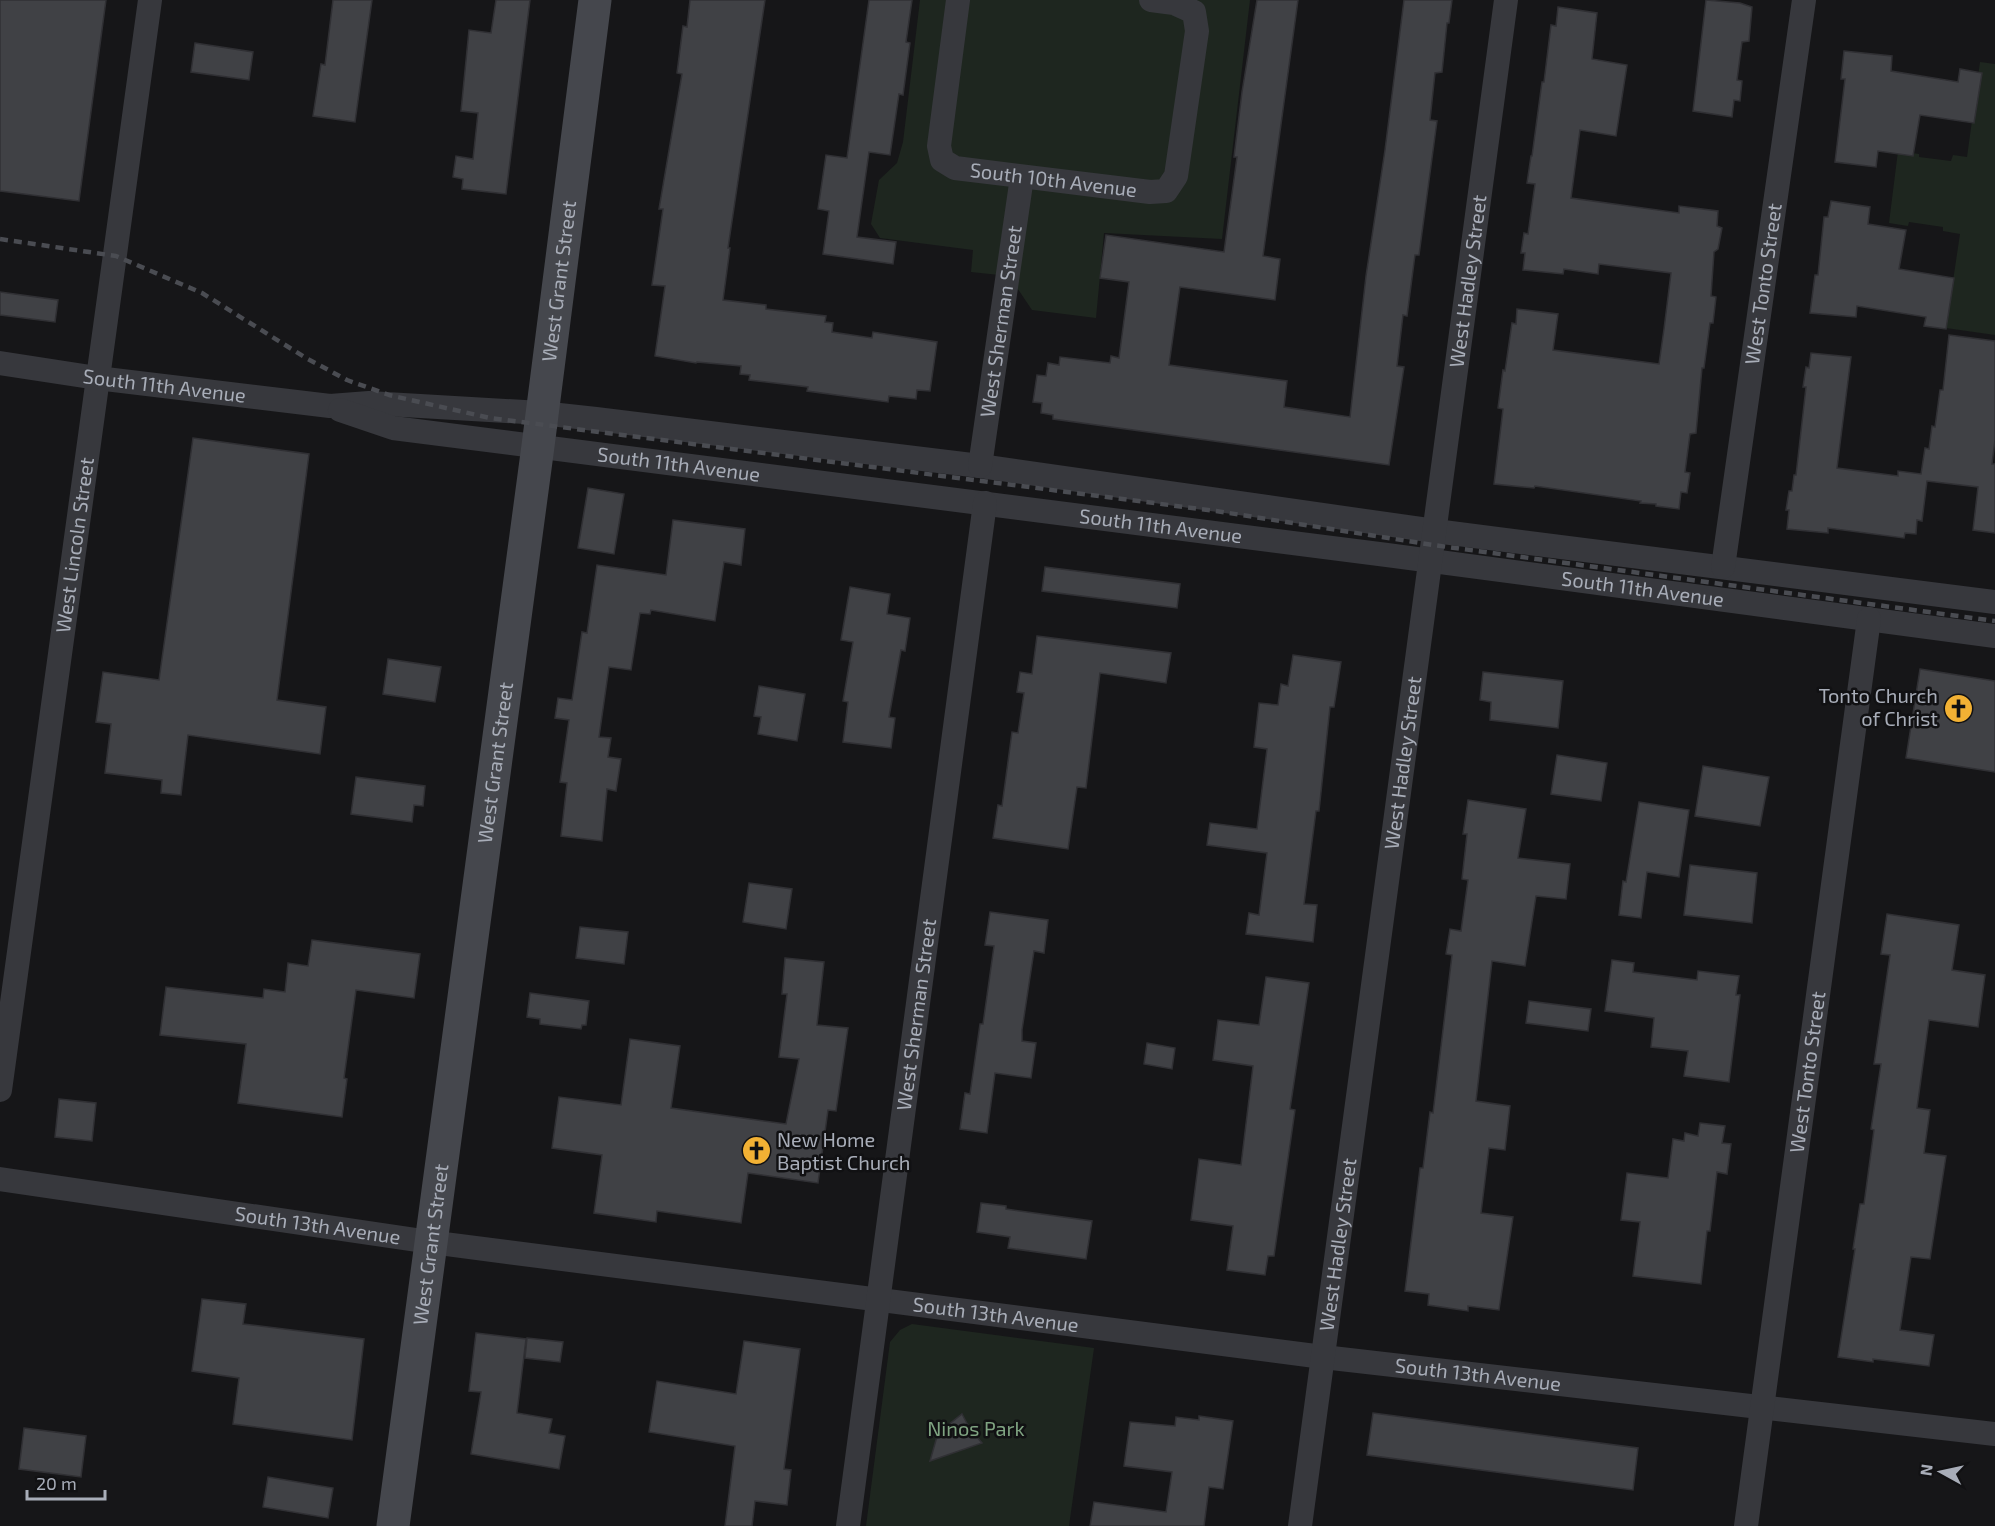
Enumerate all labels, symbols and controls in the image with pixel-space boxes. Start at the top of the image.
street label: South 10th Avenue [969,157,1138,201]
street label: West Hadley Street [1443,193,1491,369]
street label: West Grant Street [536,198,580,363]
street label: West Tonto Street [1739,201,1786,366]
street label: West Sherman Street [974,224,1026,419]
street label: South 11th Avenue [81,363,247,407]
street label: South 11th Avenue [596,441,762,486]
street label: West Lincoln Street [50,455,98,634]
street label: South 11th Avenue [1078,503,1244,547]
street label: South 11th Avenue [1560,565,1726,611]
street label: West Hadley Street [1378,674,1426,851]
street label: West Grant Street [472,680,517,845]
place label: Tonto Church of Christ [1819,683,1938,730]
church icon: Tonto Church of Christ [1943,692,1975,724]
street label: West Sherman Street [891,917,940,1112]
street label: West Tonto Street [1784,989,1829,1154]
place label: New Home Baptist Church [777,1127,910,1174]
church icon: New Home Baptist Church [740,1135,772,1167]
street label: West Hadley Street [1313,1156,1361,1332]
street label: West Grant Street [407,1162,453,1327]
street label: South 13th Avenue [233,1201,402,1249]
street label: South 13th Avenue [911,1291,1080,1336]
street label: South 13th Avenue [1394,1352,1563,1395]
park label: Ninos Park [927,1416,1025,1440]
north arrow [1911,1442,1971,1502]
scale bar [27,1463,105,1501]
text: N [1915,1463,1936,1477]
text: 20 m [36,1472,77,1494]

